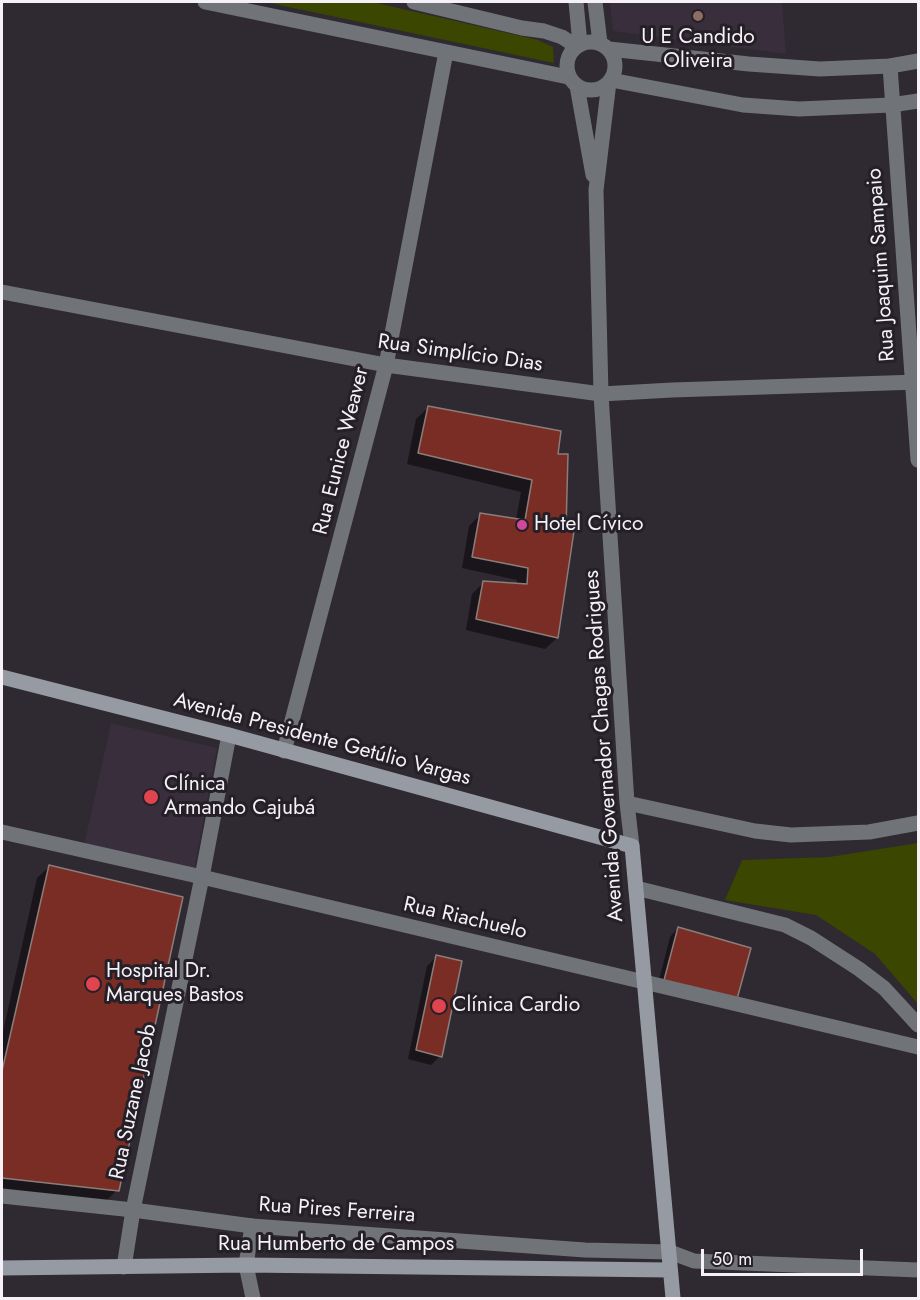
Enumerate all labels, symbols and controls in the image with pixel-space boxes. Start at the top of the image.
marker: U E Candido Oliveira [691,9,705,23]
place label: U E Candido Oliveira [641,25,755,75]
street label: Rua Joaquim Sampaio [863,167,901,363]
street label: Rua Simplício Dias [376,330,544,378]
street label: Rua Eunice Weaver [309,364,375,538]
place label: Hotel Cívico [534,512,644,538]
marker: Hotel Cívico [515,518,529,532]
street label: Avenida Governador Chagas Rodrigues [580,569,630,923]
street label: Avenida Presidente Getúlio Vargas [171,688,473,792]
place label: Clínica Armando Cajubá [164,772,315,822]
marker: Clínica Armando Cajubá [142,788,160,806]
street label: Rua Riachuelo [401,893,529,945]
place label: Hospital Dr. Marques Bastos [106,959,244,1009]
marker: Hospital Dr. Marques Bastos [84,975,102,993]
place label: Clínica Cardio [452,993,580,1019]
marker: Clínica Cardio [430,997,448,1015]
street label: Rua Suzane Jacob [105,1022,163,1182]
street label: Rua Pires Ferreira [258,1193,416,1229]
street label: Rua Humberto de Campos [218,1232,454,1258]
scale bar [704,1237,866,1275]
text: 50 m [712,1246,752,1272]

